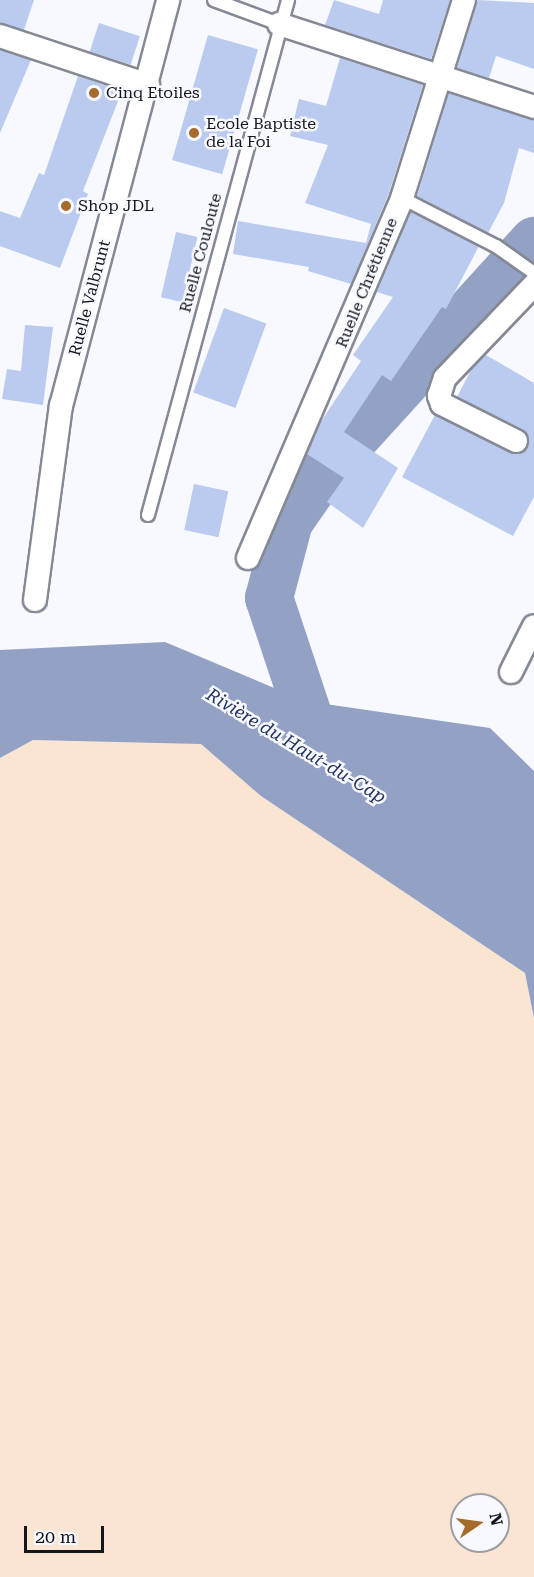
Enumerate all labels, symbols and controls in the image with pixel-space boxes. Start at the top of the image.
place label: Cinq Etoiles [106,83,200,103]
marker: Cinq Etoiles [87,86,101,100]
place label: Ecole Baptiste de la Foi [206,114,316,152]
marker: Ecole Baptiste de la Foi [187,126,201,140]
street label: Ruelle Couloute [176,191,226,315]
place label: Shop JDL [78,196,154,216]
marker: Shop JDL [59,199,73,213]
street label: Ruelle Chrétienne [332,215,402,351]
street label: Ruelle Valbrunt [65,238,115,358]
water label: Rivière du Haut-du-Cap [202,684,390,808]
north arrow [450,1493,510,1553]
text: N [485,1511,507,1527]
scale bar [27,1514,106,1552]
text: 20 m [35,1526,76,1547]

